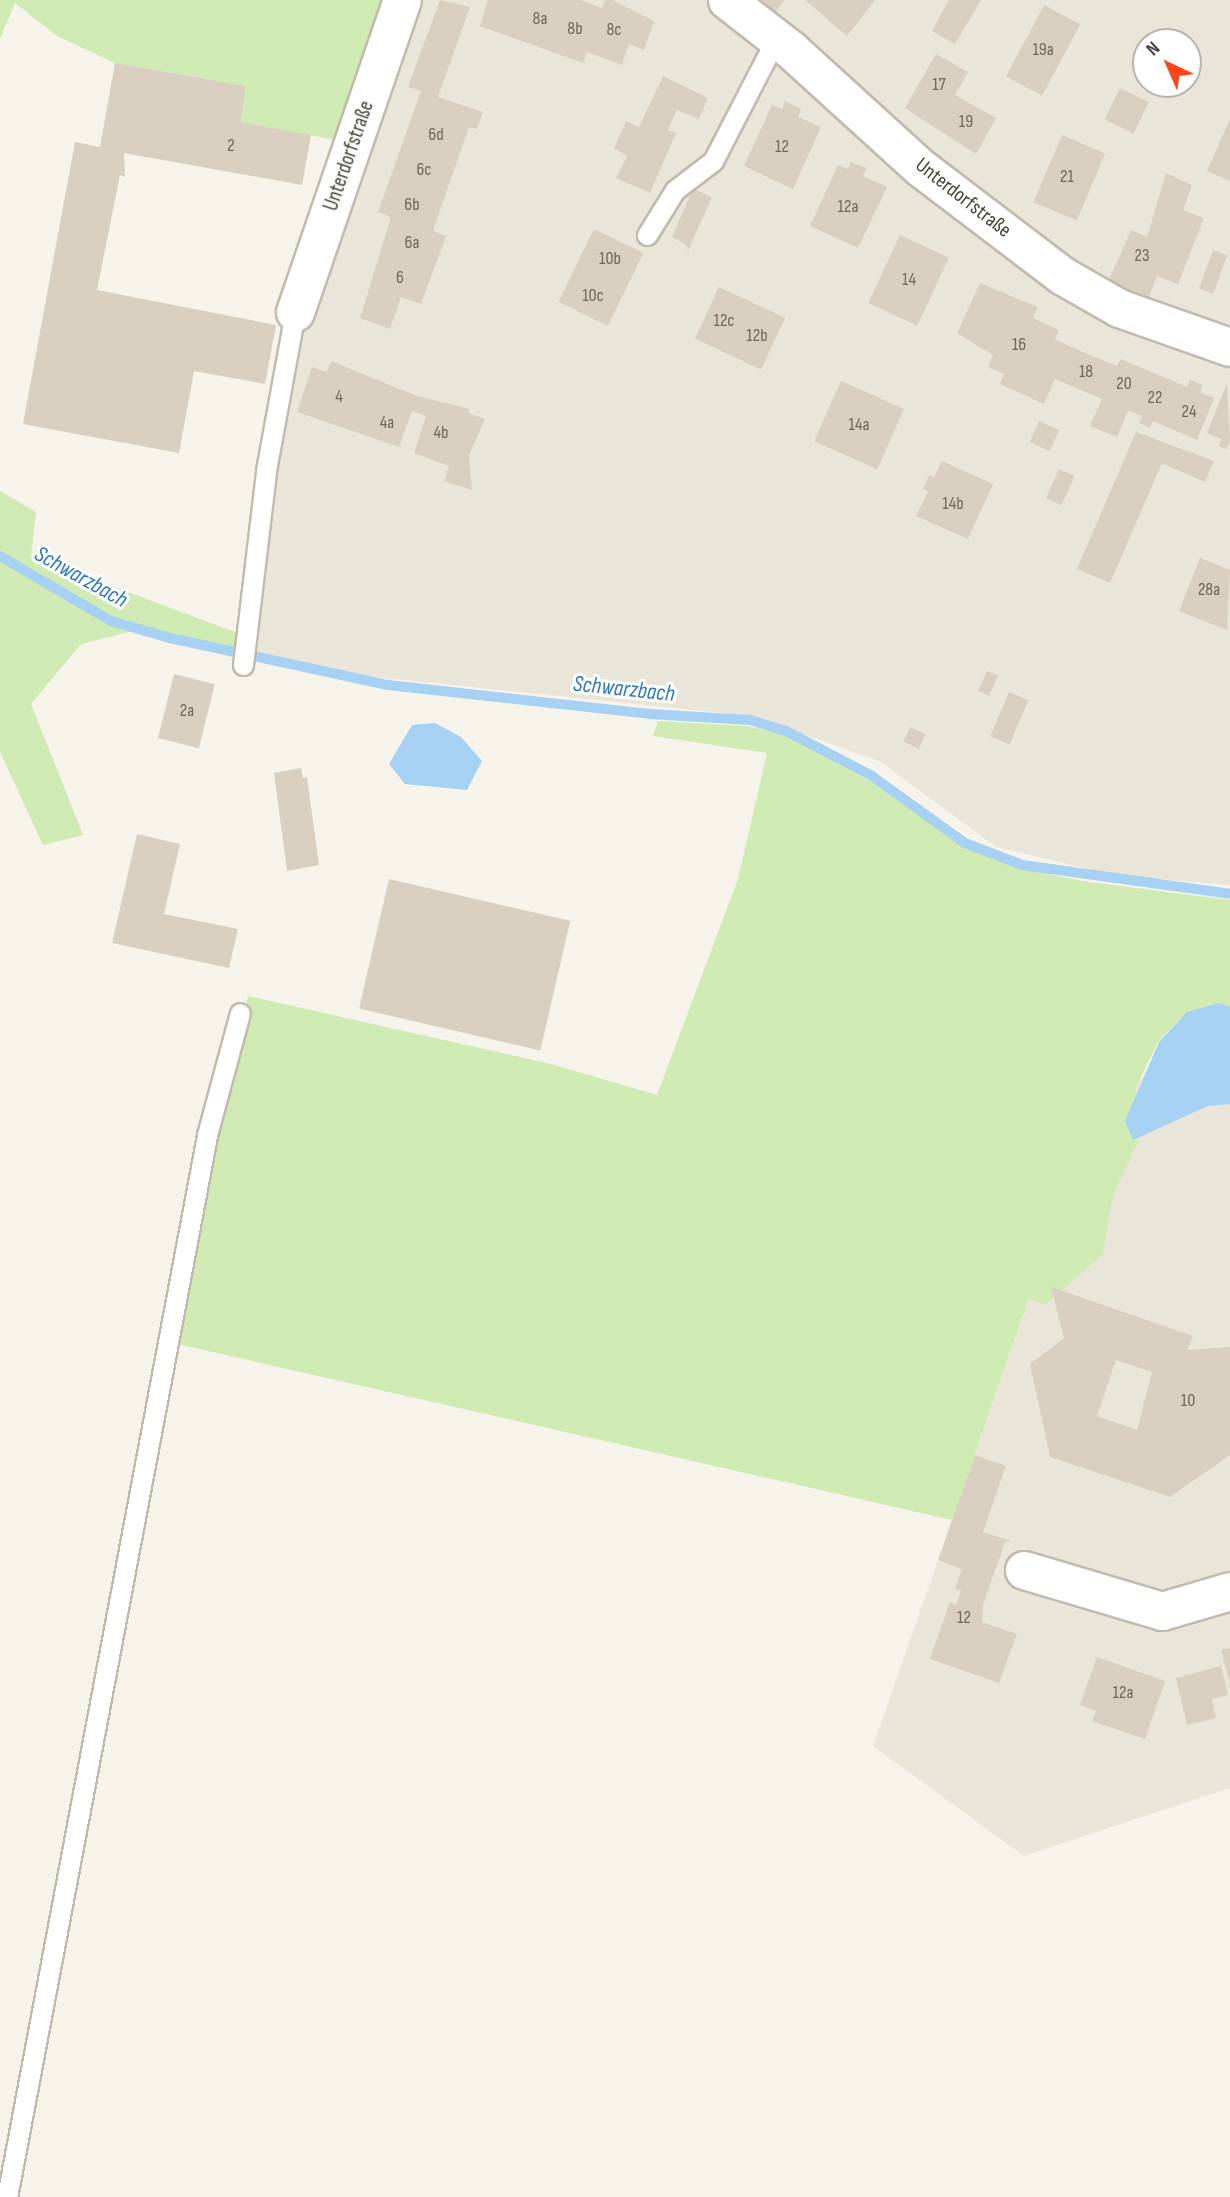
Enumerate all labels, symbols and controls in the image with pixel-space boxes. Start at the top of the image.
house number: 8a [533,8,547,30]
house number: 8b [567,18,583,40]
house number: 8c [606,19,622,41]
north arrow [1132,28,1202,98]
text: N [1142,37,1165,61]
house number: 19a [1032,39,1054,61]
house number: 17 [932,74,946,96]
street label: Unterdorfstraße [318,98,380,214]
house number: 19 [959,111,973,133]
house number: 6d [428,124,444,146]
house number: 2 [227,135,235,157]
house number: 12 [775,136,789,158]
street label: Unterdorfstraße [910,153,1016,243]
house number: 6c [416,159,432,181]
house number: 21 [1060,166,1074,188]
house number: 6b [404,194,420,216]
house number: 12a [838,196,858,218]
house number: 6a [405,232,419,254]
house number: 23 [1135,245,1149,267]
house number: 10b [599,248,621,270]
house number: 6 [396,267,404,289]
house number: 14 [902,269,916,291]
house number: 10c [582,285,604,307]
house number: 12c [713,310,735,332]
house number: 12b [746,325,768,347]
house number: 16 [1012,334,1026,356]
house number: 18 [1079,361,1093,383]
house number: 20 [1116,373,1132,395]
house number: 4 [335,386,343,408]
house number: 22 [1148,387,1162,409]
house number: 24 [1182,401,1196,423]
house number: 4a [380,412,394,434]
house number: 14a [849,414,869,436]
house number: 4b [434,422,448,444]
house number: 14b [942,493,964,515]
water label: Schwarzbach [30,540,132,614]
house number: 28a [1198,579,1220,601]
water label: Schwarzbach [572,670,676,708]
house number: 2a [180,700,194,722]
house number: 10 [1181,1390,1195,1412]
house number: 12 [957,1607,971,1629]
house number: 12a [1113,1682,1133,1704]

